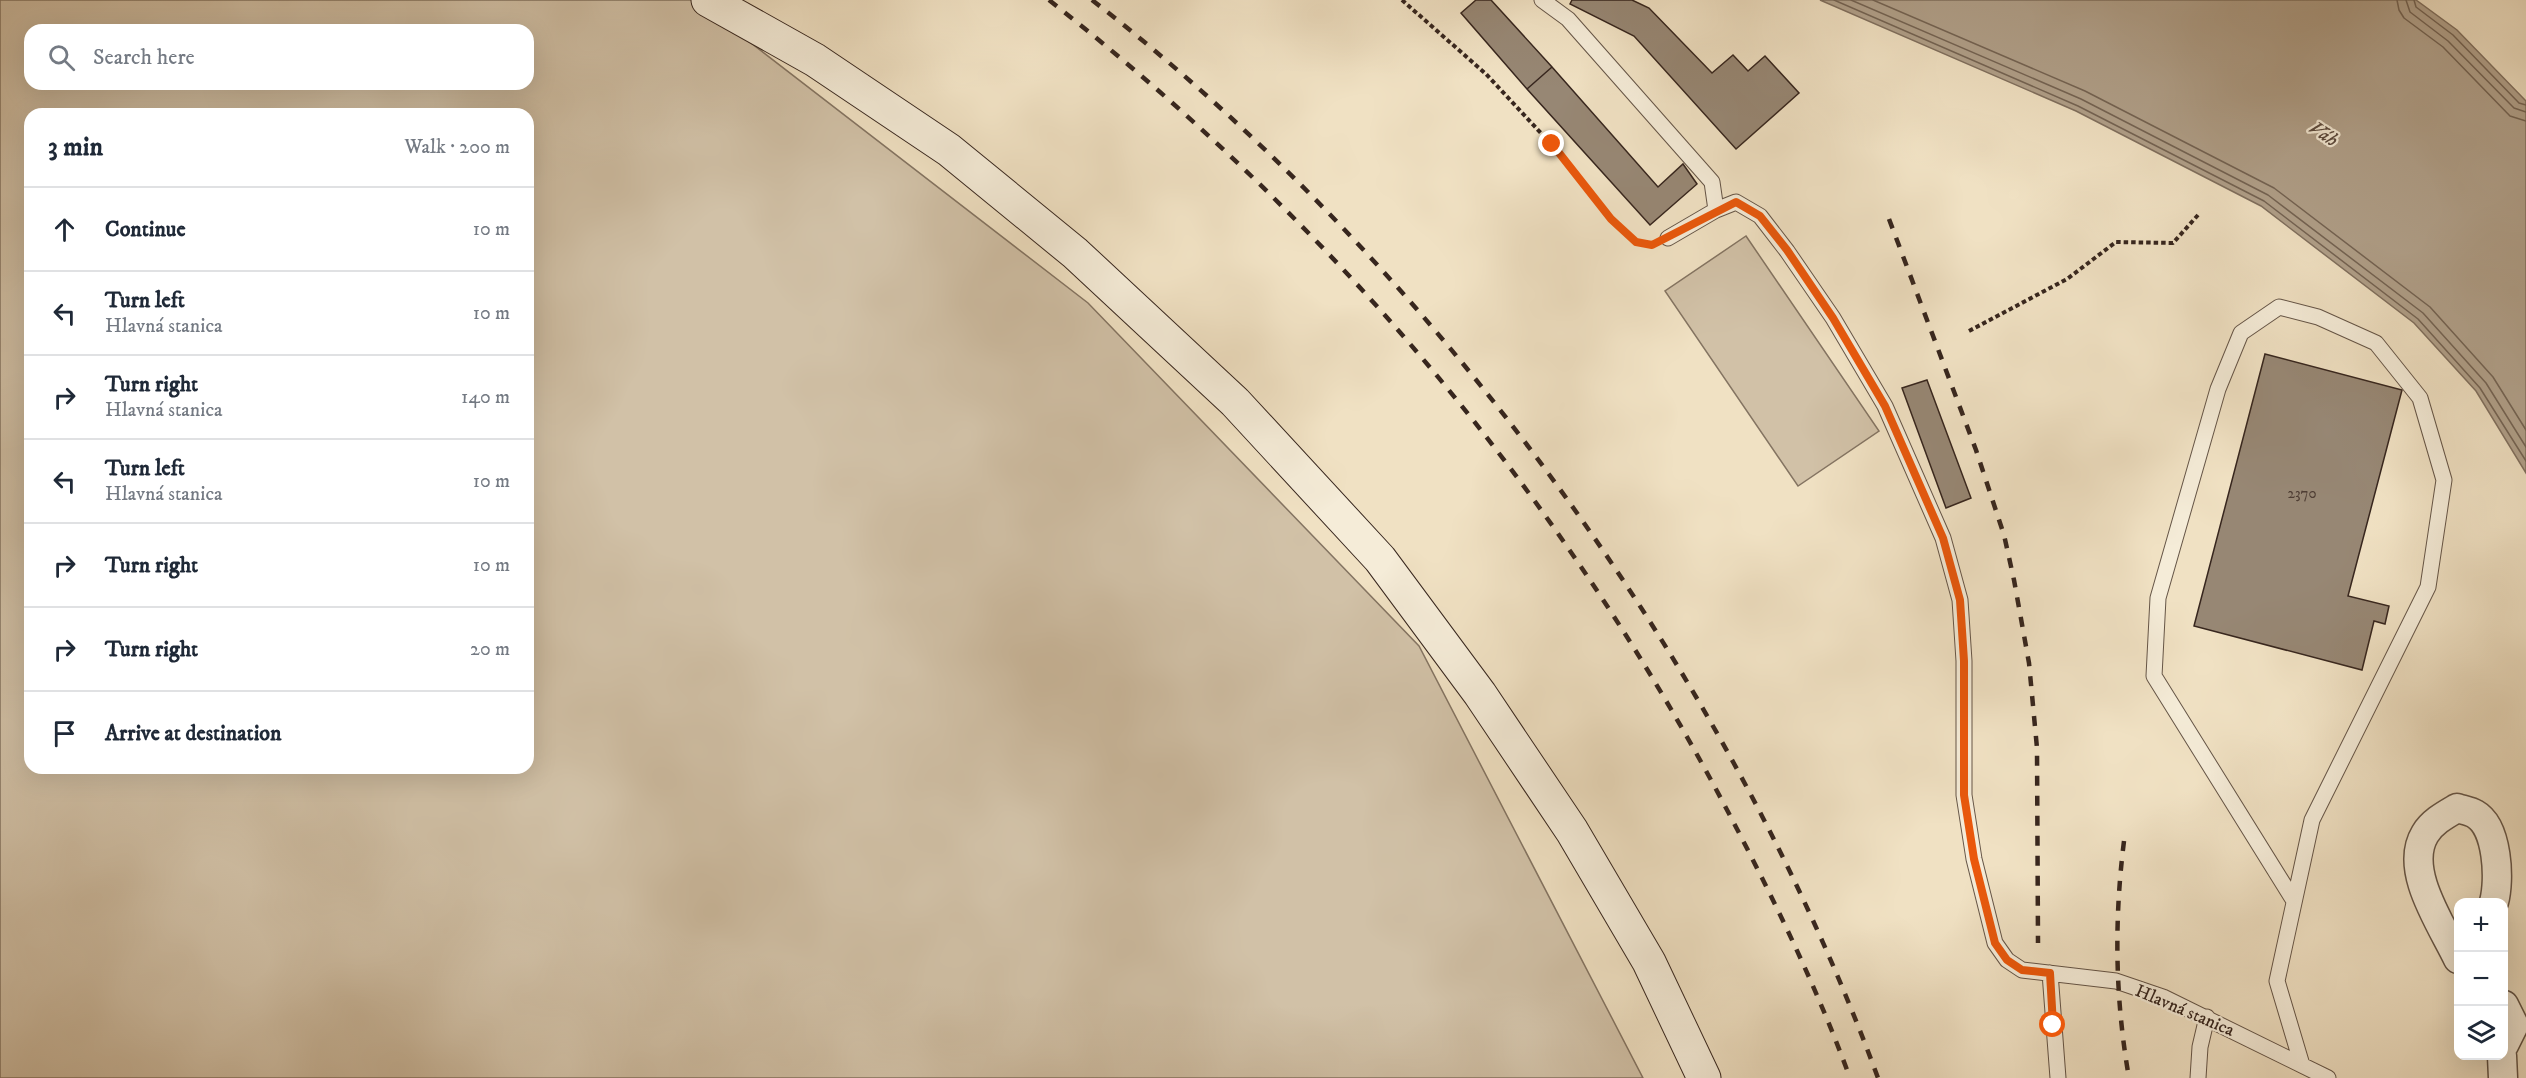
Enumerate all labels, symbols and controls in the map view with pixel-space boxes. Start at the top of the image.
search box [24,24,534,90]
icon: search [45,41,78,74]
text: Search here [93,44,195,71]
water label: Váh [2304,116,2343,153]
route end [1538,130,1564,156]
text: 3 min [48,131,103,164]
text: Walk · 200 m [404,135,510,160]
icon: ahead [48,213,81,246]
text: Continue [105,216,186,243]
text: 10 m [473,217,510,242]
text: Turn left [105,287,185,314]
icon: left [48,297,81,330]
text: 10 m [473,301,510,326]
text: Hlavná stanica [105,314,223,339]
text: Turn right [105,371,198,398]
icon: right [48,381,81,414]
text: 140 m [461,385,510,410]
text: Hlavná stanica [105,398,223,423]
text: Turn left [105,455,185,482]
icon: left [48,465,81,498]
text: 10 m [473,469,510,494]
text: Hlavná stanica [105,482,223,507]
house number: 2370 [2288,484,2316,503]
icon: right [48,549,81,582]
text: Turn right [105,552,198,579]
text: 10 m [473,553,510,578]
icon: right [48,633,81,666]
text: Turn right [105,636,198,663]
text: 20 m [470,637,510,662]
icon: arrive [48,717,81,750]
text: Arrive at destination [105,720,282,747]
map controls [2454,898,2508,1060]
button: + [2454,898,2508,952]
button: − [2454,952,2508,1006]
street label: Hlavná stanica [2132,980,2238,1042]
button: layers [2454,1006,2508,1060]
route start [2039,1011,2065,1037]

